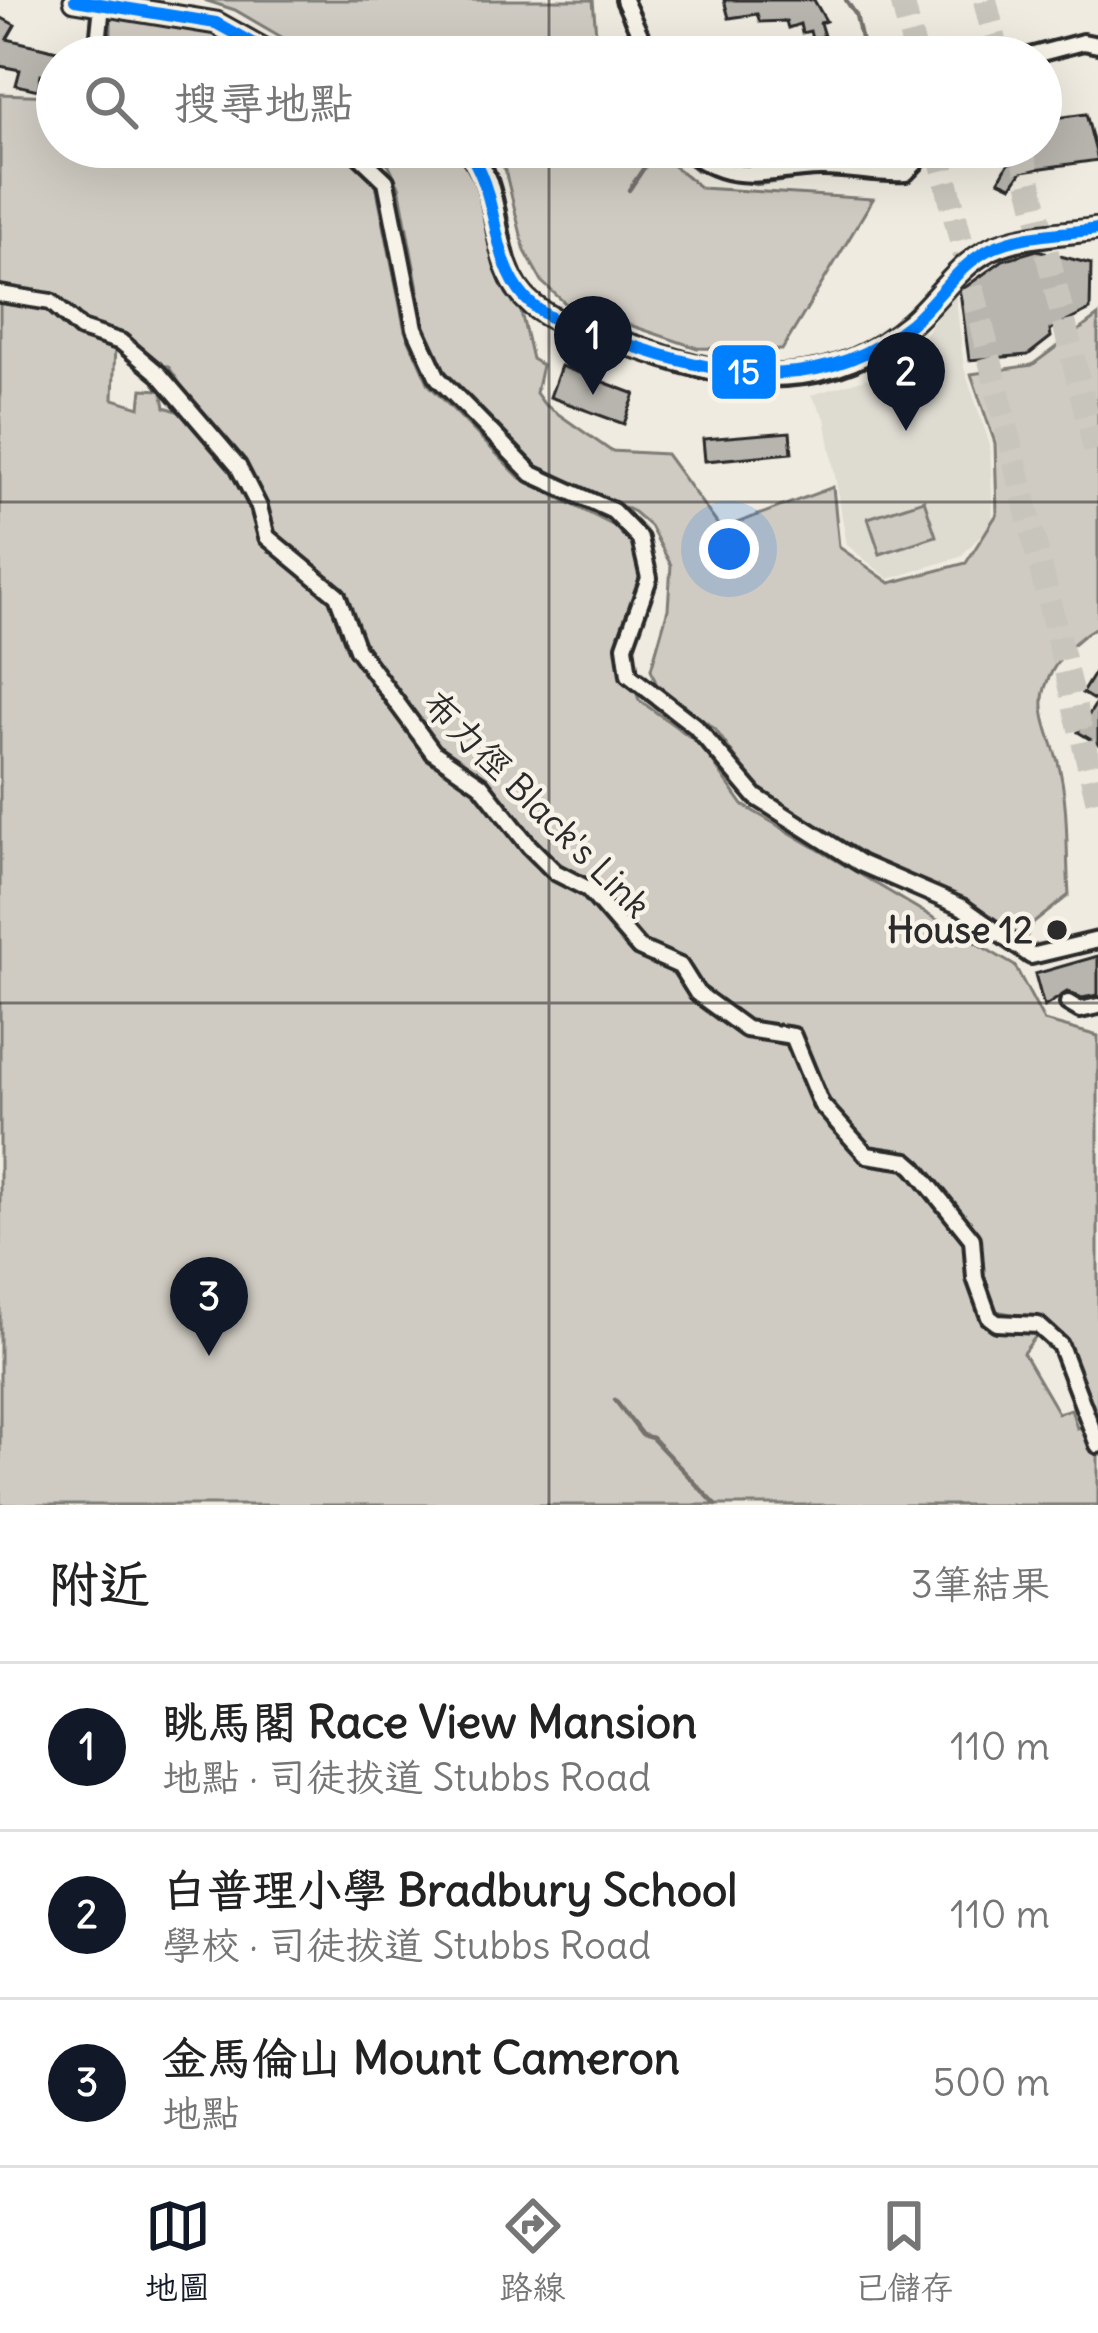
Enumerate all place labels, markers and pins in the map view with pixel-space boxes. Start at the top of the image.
pin: 1 [554,296,632,395]
pin: 2 [867,332,945,431]
place label: House 12 [888,908,1033,953]
marker: House 12 [1044,917,1070,943]
pin: 3 [170,1257,248,1356]

